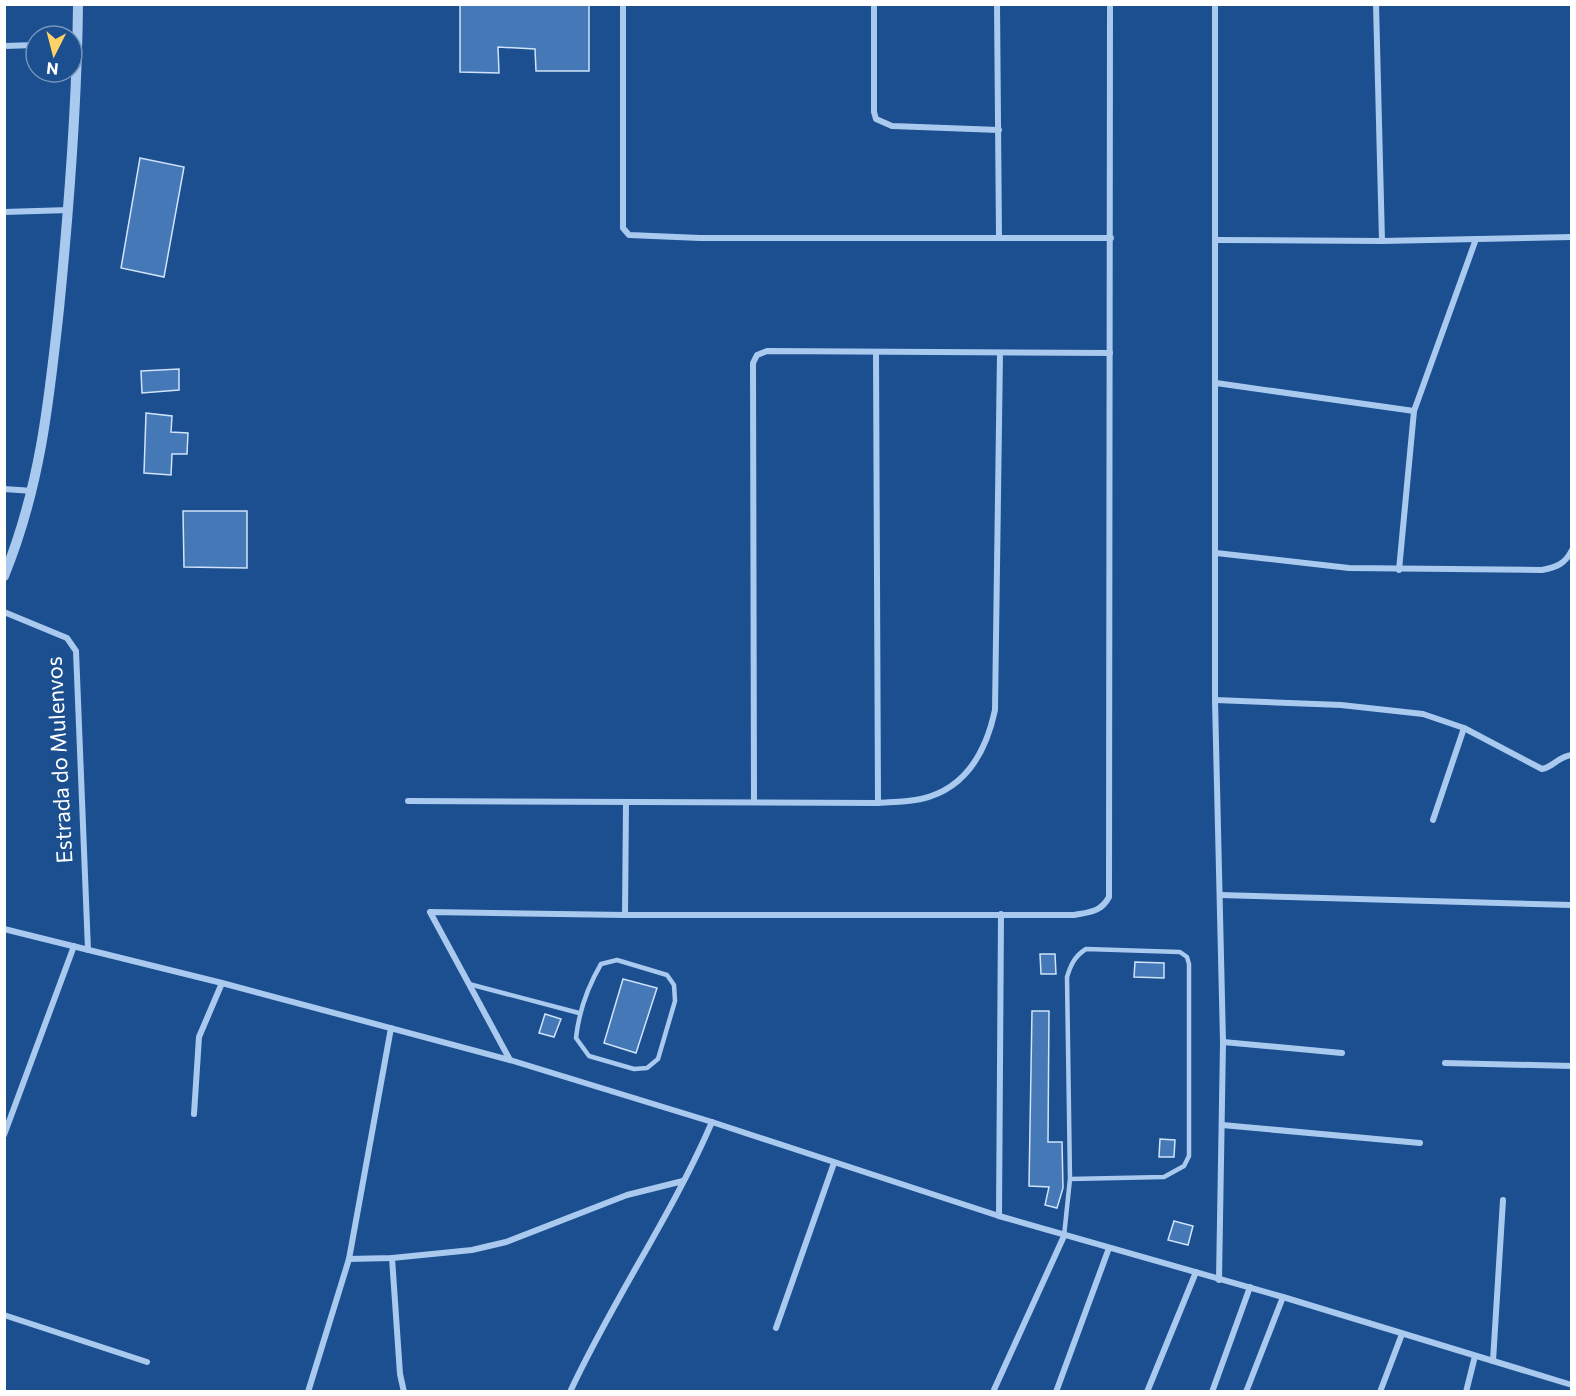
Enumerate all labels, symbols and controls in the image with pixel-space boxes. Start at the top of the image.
north arrow [24,24,84,84]
text: N [45,59,59,79]
street label: Estrada do Mulenvos [40,656,77,864]

